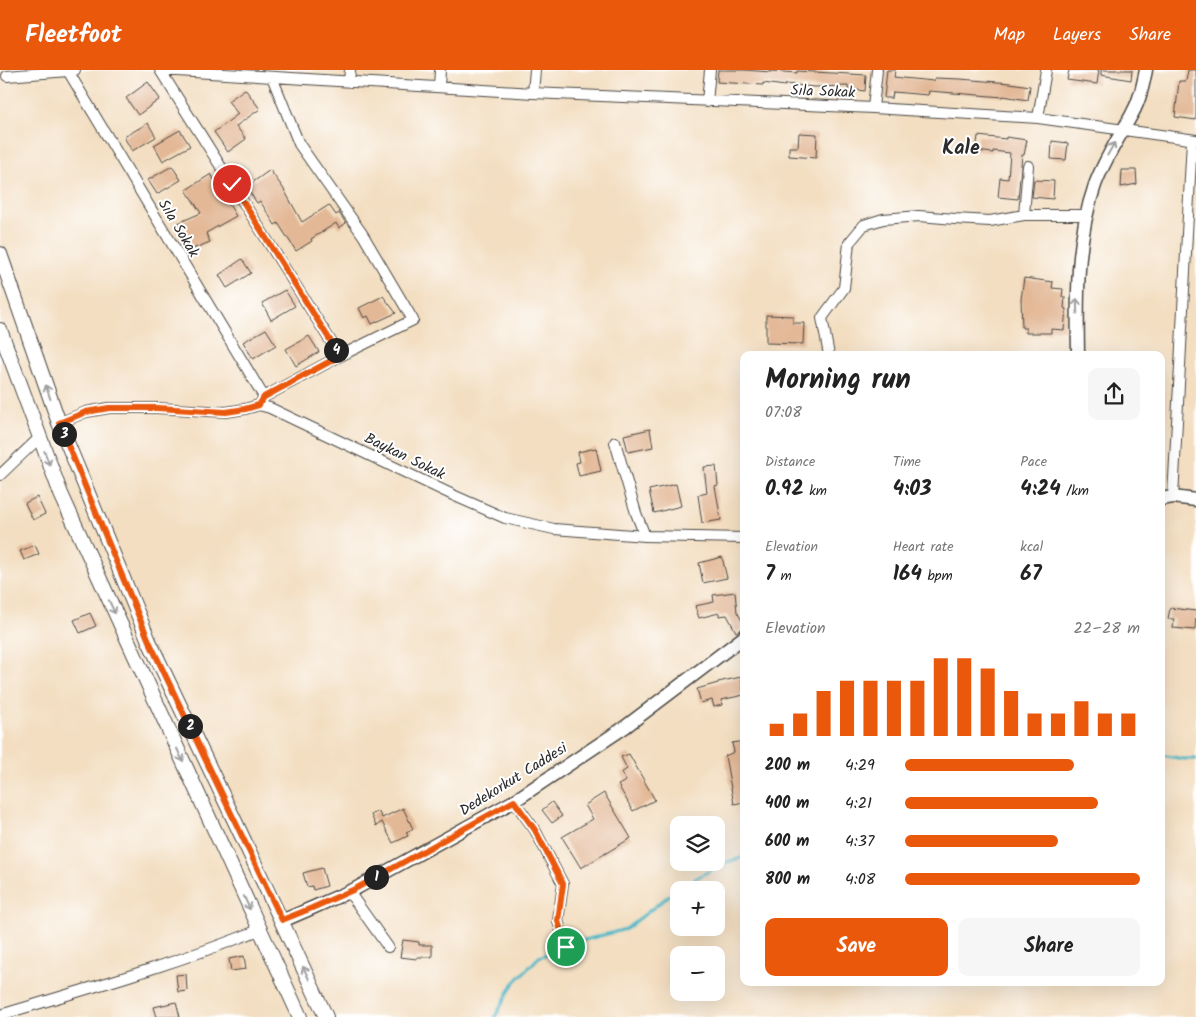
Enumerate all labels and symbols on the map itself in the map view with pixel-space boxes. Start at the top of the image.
street label: Sıla Sokak [790,79,857,105]
district label: Kale [942,133,980,165]
one-way arrow [1107,143,1117,157]
pin [211,163,253,205]
street label: Sıla Sokak [151,195,206,263]
one-way arrow [1072,299,1082,315]
pin: 4 [324,338,348,362]
one-way arrow [43,385,53,401]
pin: 3 [52,422,76,446]
street label: Baykan Sokak [360,427,450,487]
one-way arrow [43,450,52,465]
one-way arrow [108,599,118,614]
pin: 2 [178,714,202,738]
street label: Dedekorkut Caddesi [455,736,573,823]
one-way arrow [175,747,185,762]
pin: 1 [364,864,388,890]
one-way arrow [243,895,253,910]
pin [545,926,587,968]
one-way arrow [300,966,310,981]

